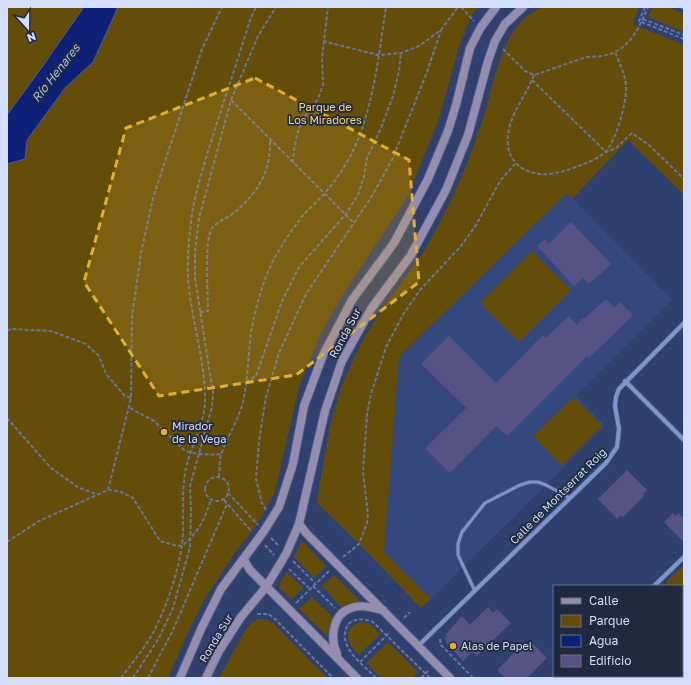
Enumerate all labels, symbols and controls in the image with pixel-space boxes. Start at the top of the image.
north arrow [8,8,48,48]
text: N [26,30,38,45]
water label: Río Henares [28,40,83,105]
park label: Parque de Los Miradores [288,100,362,126]
street label: Ronda Sur [326,305,363,360]
place label: Mirador de la Vega [172,419,226,445]
marker: Mirador de la Vega [159,427,169,437]
street label: Calle de Montserrat Roig [507,445,608,546]
legend [553,585,683,677]
text: Calle [589,593,619,608]
street label: Ronda Sur [196,610,236,664]
text: Parque [589,613,630,628]
text: Agua [589,633,618,648]
place label: Alas de Papel [461,639,533,652]
marker: Alas de Papel [448,641,458,651]
text: Edificio [589,653,631,668]

